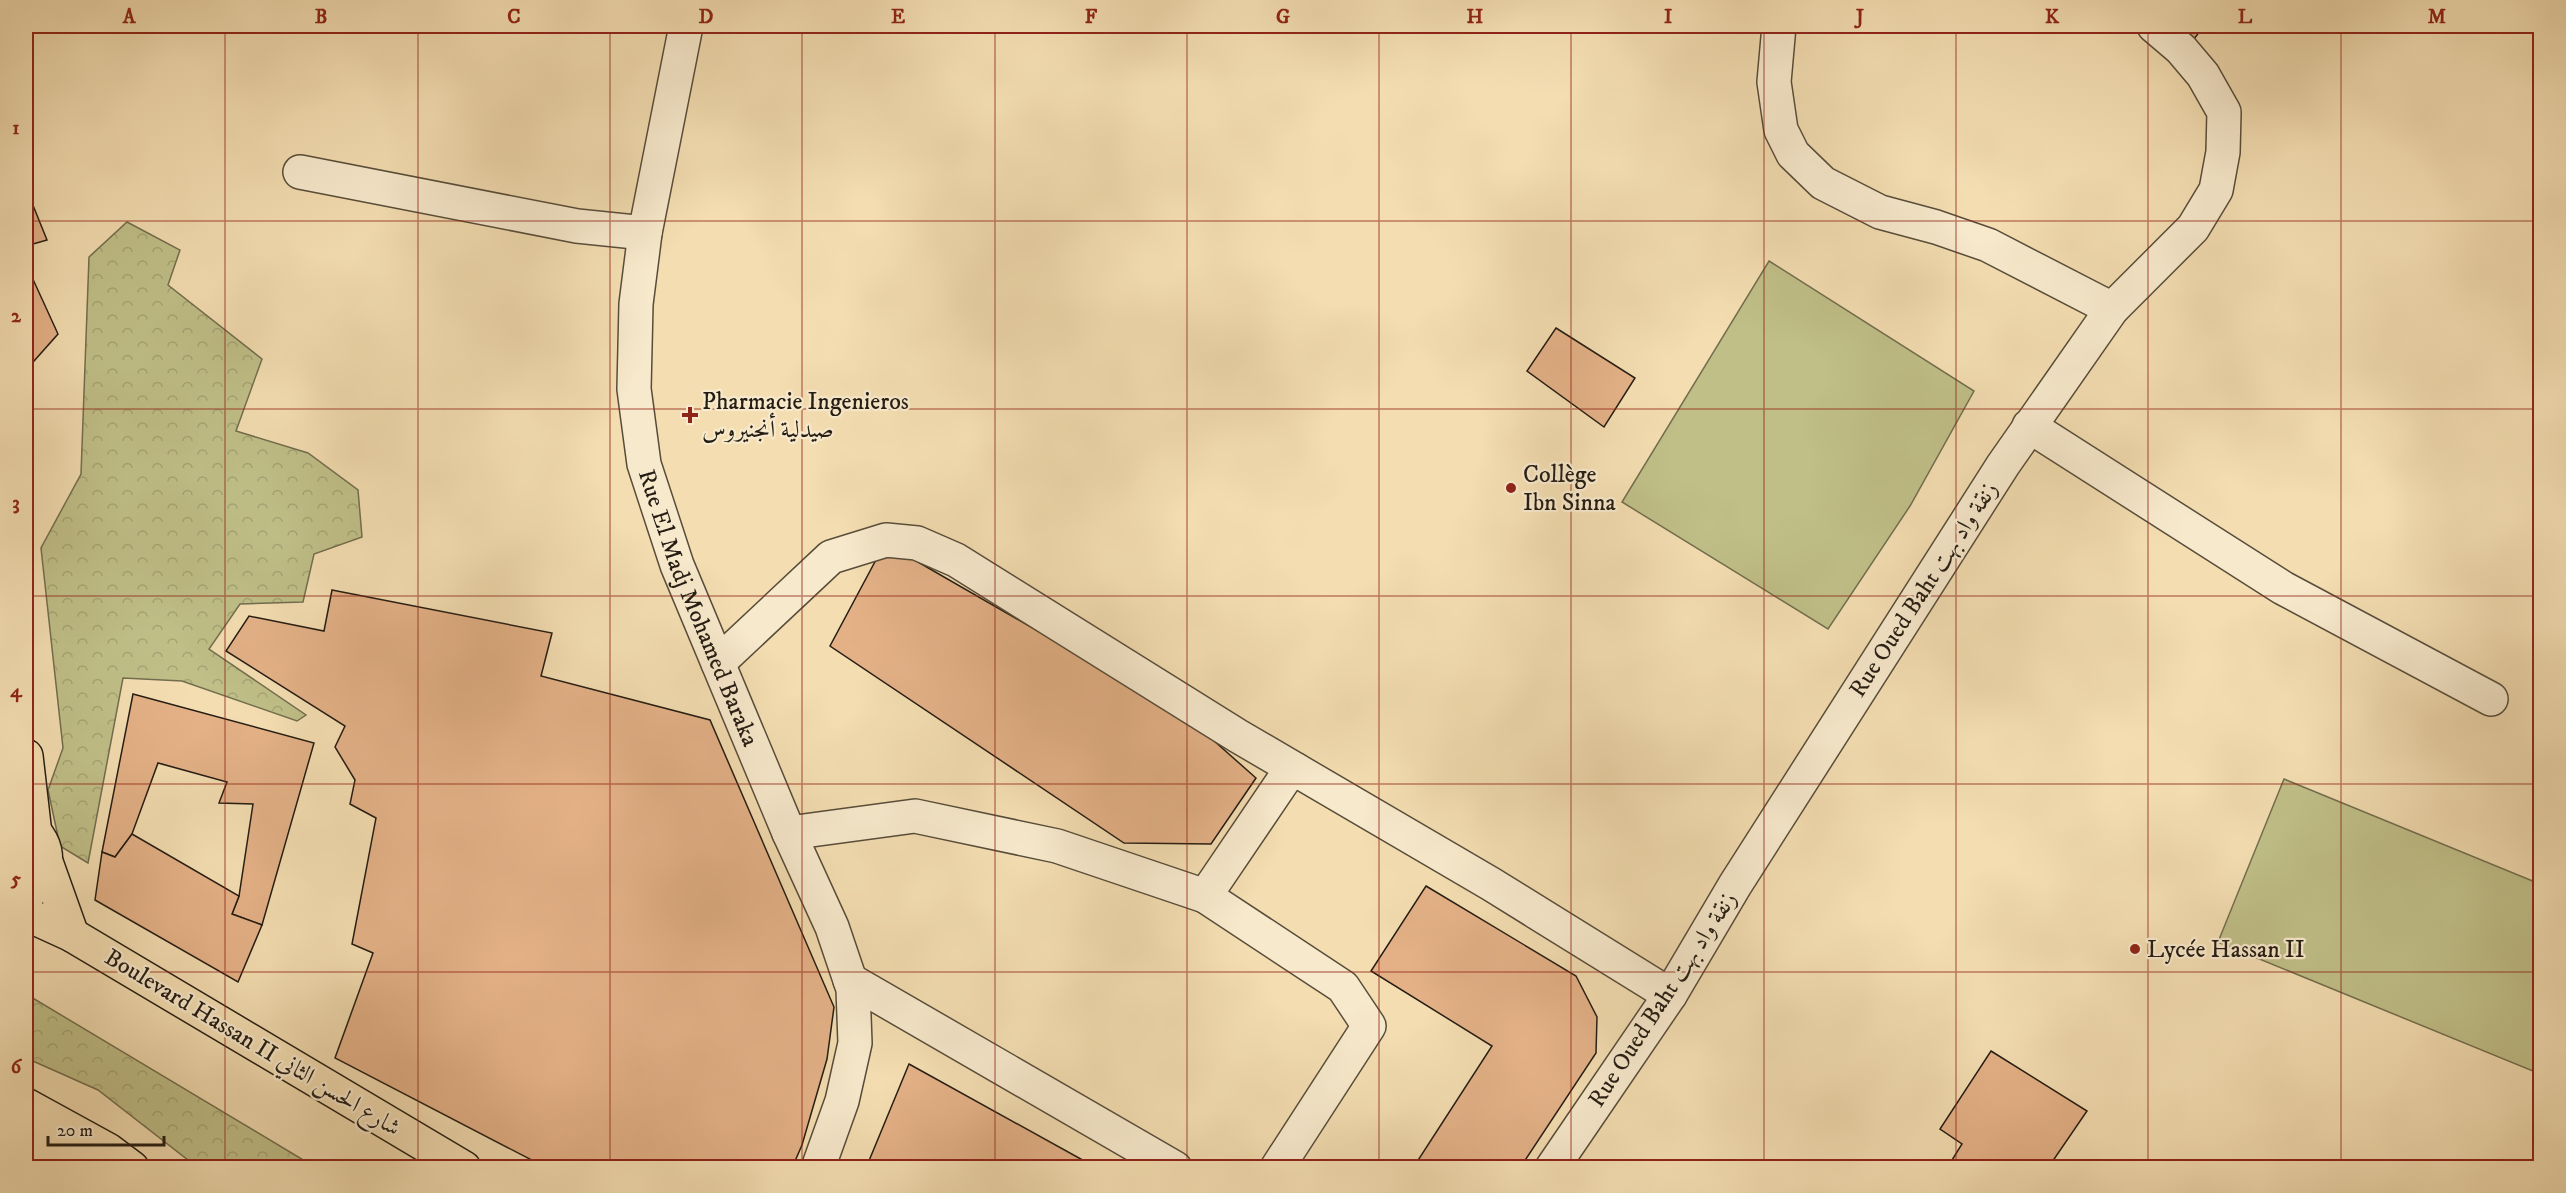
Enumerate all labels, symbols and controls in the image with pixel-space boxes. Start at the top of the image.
text: A [122,5,137,30]
text: B [315,5,327,30]
text: C [507,5,521,30]
text: D [699,5,714,30]
text: E [891,5,905,30]
text: F [1085,5,1098,30]
text: G [1276,5,1290,30]
text: H [1467,5,1484,30]
text: I [1664,5,1672,30]
text: J [1854,5,1864,30]
text: K [2045,5,2060,30]
text: L [2238,5,2253,30]
text: M [2428,5,2446,30]
text: 1 [12,116,20,141]
text: 2 [11,304,22,329]
place label: Pharmacie Ingenieros صيدلية أنجنيروس [702,387,909,445]
marker: Pharmacie Ingenieros صيدلية أنجنيروس [683,408,697,422]
place label: Collège Ibn Sinna [1523,460,1617,518]
street label: Rue El Madj Mohamed Baraka [631,466,765,752]
street label: Rue Oued Baht زنقة واد بهت [1843,476,2005,703]
marker: Collège Ibn Sinna [1504,481,1518,495]
text: 3 [12,491,20,516]
text: 4 [10,679,23,704]
text: 5 [10,867,21,892]
street label: Rue Oued Baht زنقة واد بهت [1582,886,1744,1113]
place label: Lycée Hassan II [2147,935,2305,965]
street label: Boulevard Hassan II شارع الحسن الثاني [97,942,406,1147]
marker: Lycée Hassan II [2128,942,2142,956]
text: 6 [11,1055,23,1080]
scale bar [48,1109,164,1147]
text: 20 m [57,1120,93,1142]

